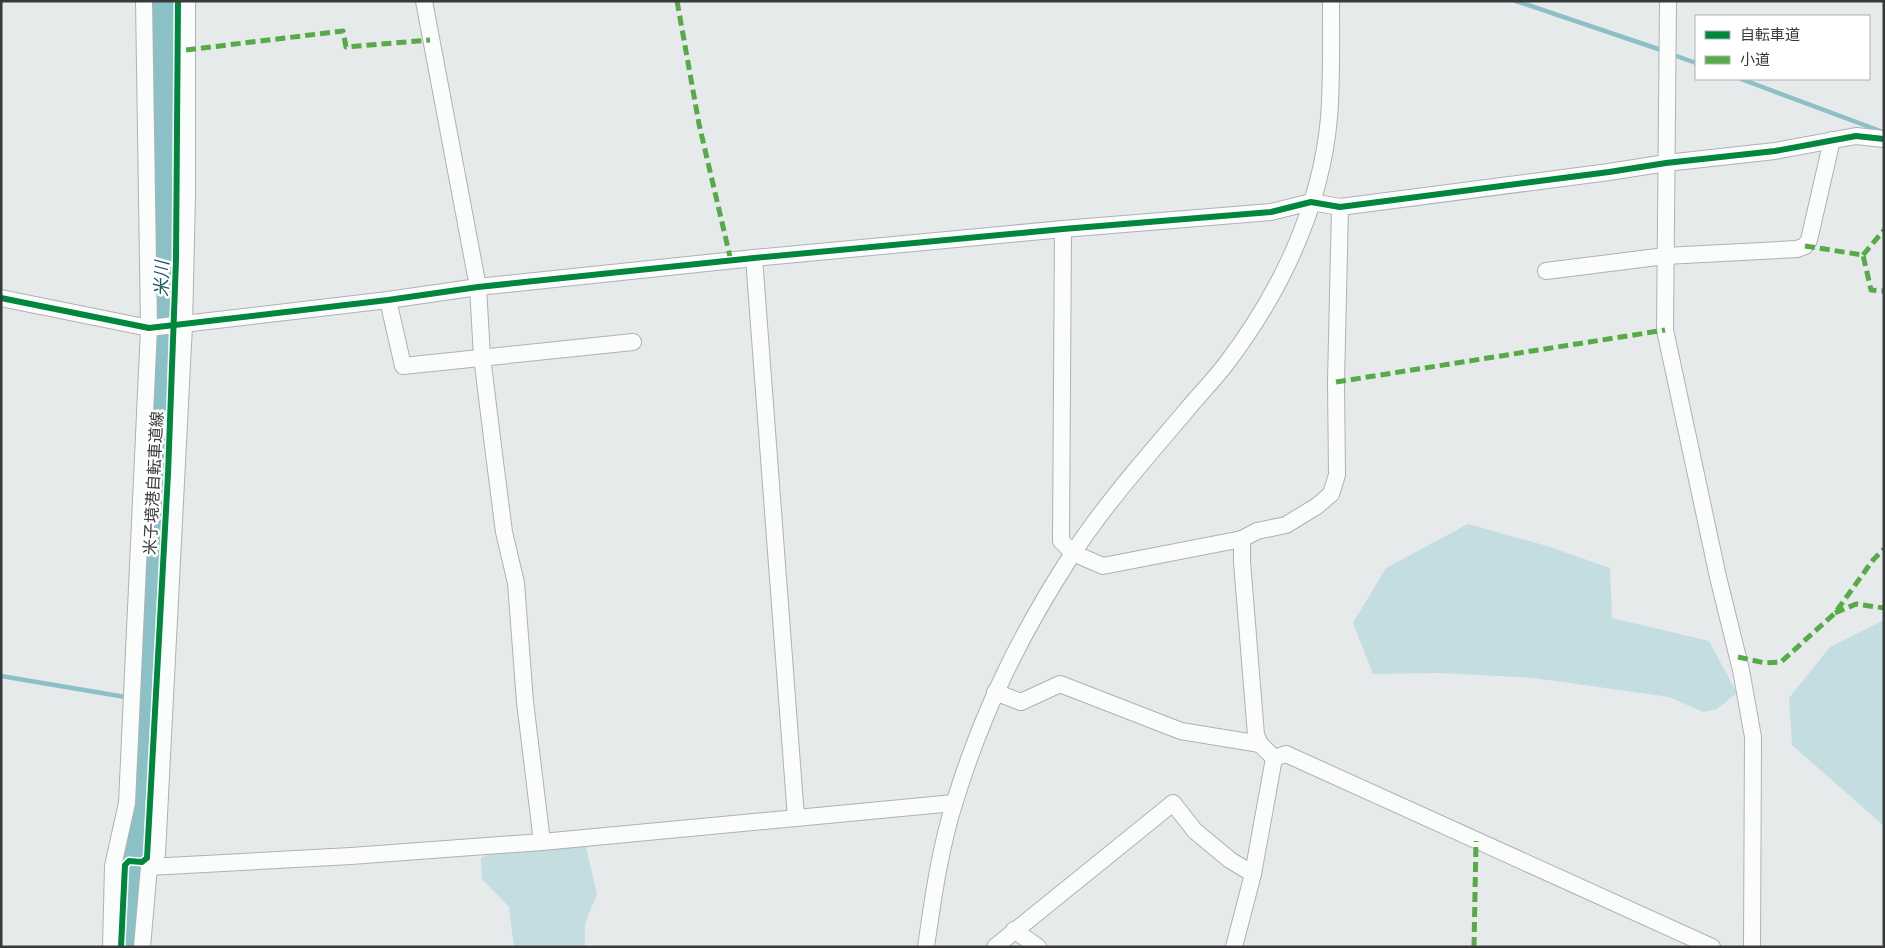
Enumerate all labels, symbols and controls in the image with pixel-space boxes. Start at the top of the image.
legend [1695,15,1870,80]
text: 自転車道 [1740,24,1800,44]
text: 小道 [1740,49,1770,69]
water label: 米川 [149,259,173,297]
street label: 米子境港自転車道線 [138,411,168,555]

